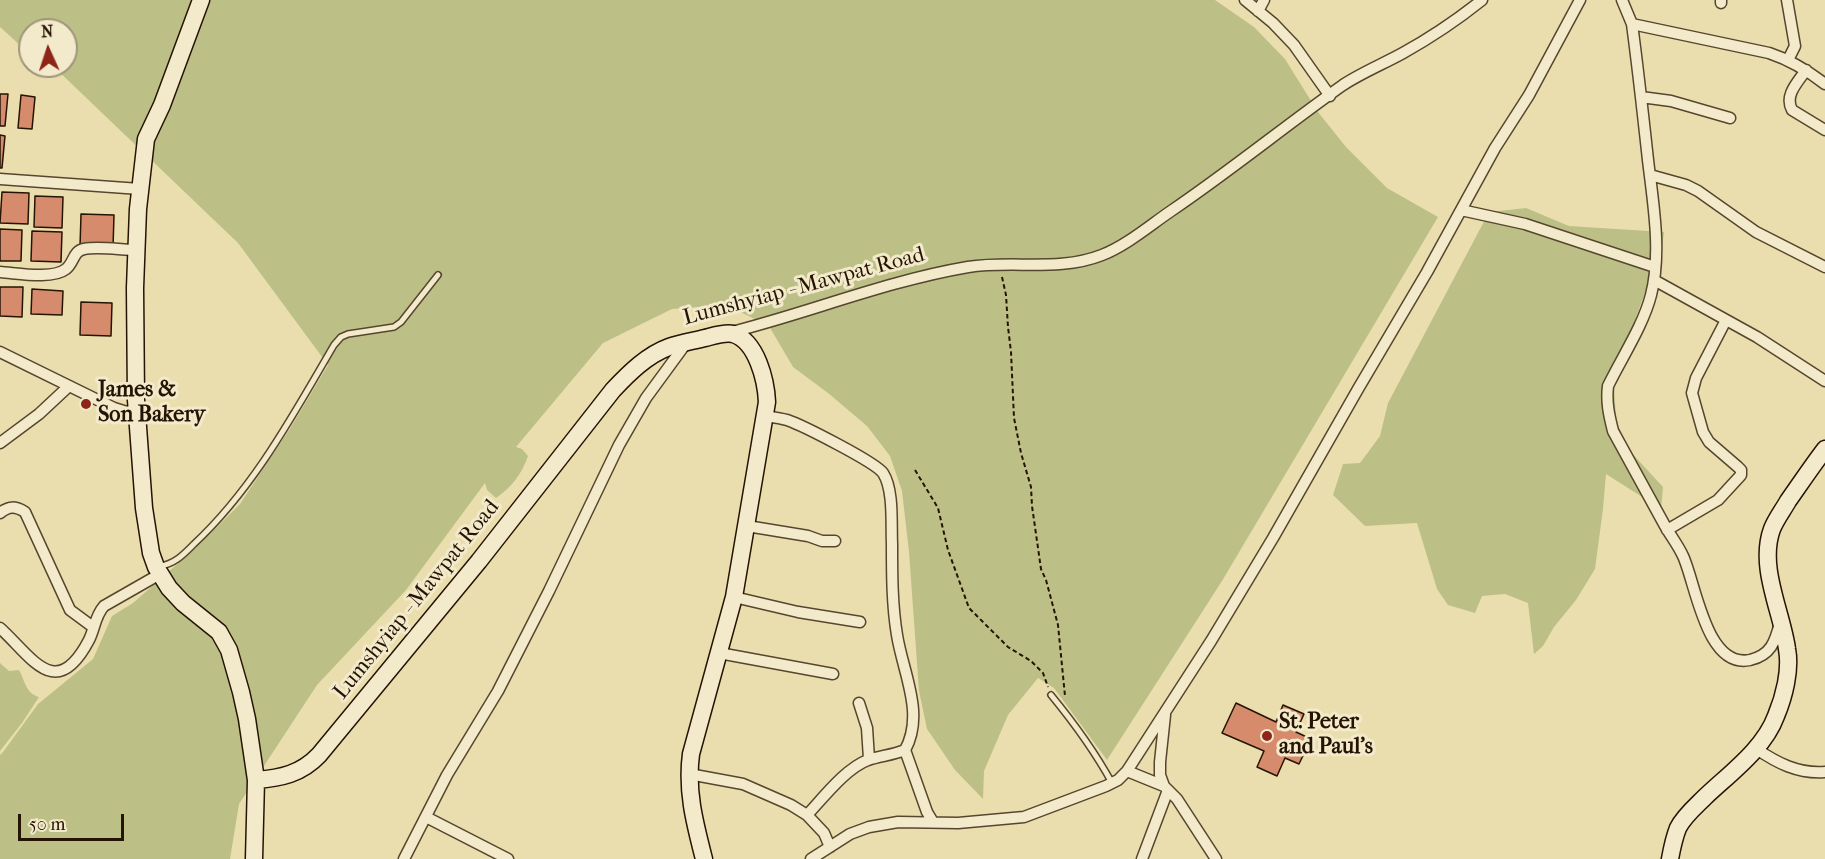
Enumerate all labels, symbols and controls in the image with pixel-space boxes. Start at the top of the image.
north arrow [18,18,78,78]
text: N [41,22,54,41]
street label: Lumshyiap - Mawpat Road [680,242,928,332]
place label: James & Son Bakery [98,378,205,430]
marker: James & Son Bakery [79,397,93,411]
street label: Lumshyiap - Mawpat Road [328,495,506,705]
place label: St. Peter and Paul's [1279,710,1373,762]
marker: St. Peter and Paul's [1260,729,1274,743]
scale bar [21,802,128,840]
text: 50 m [29,814,65,835]

